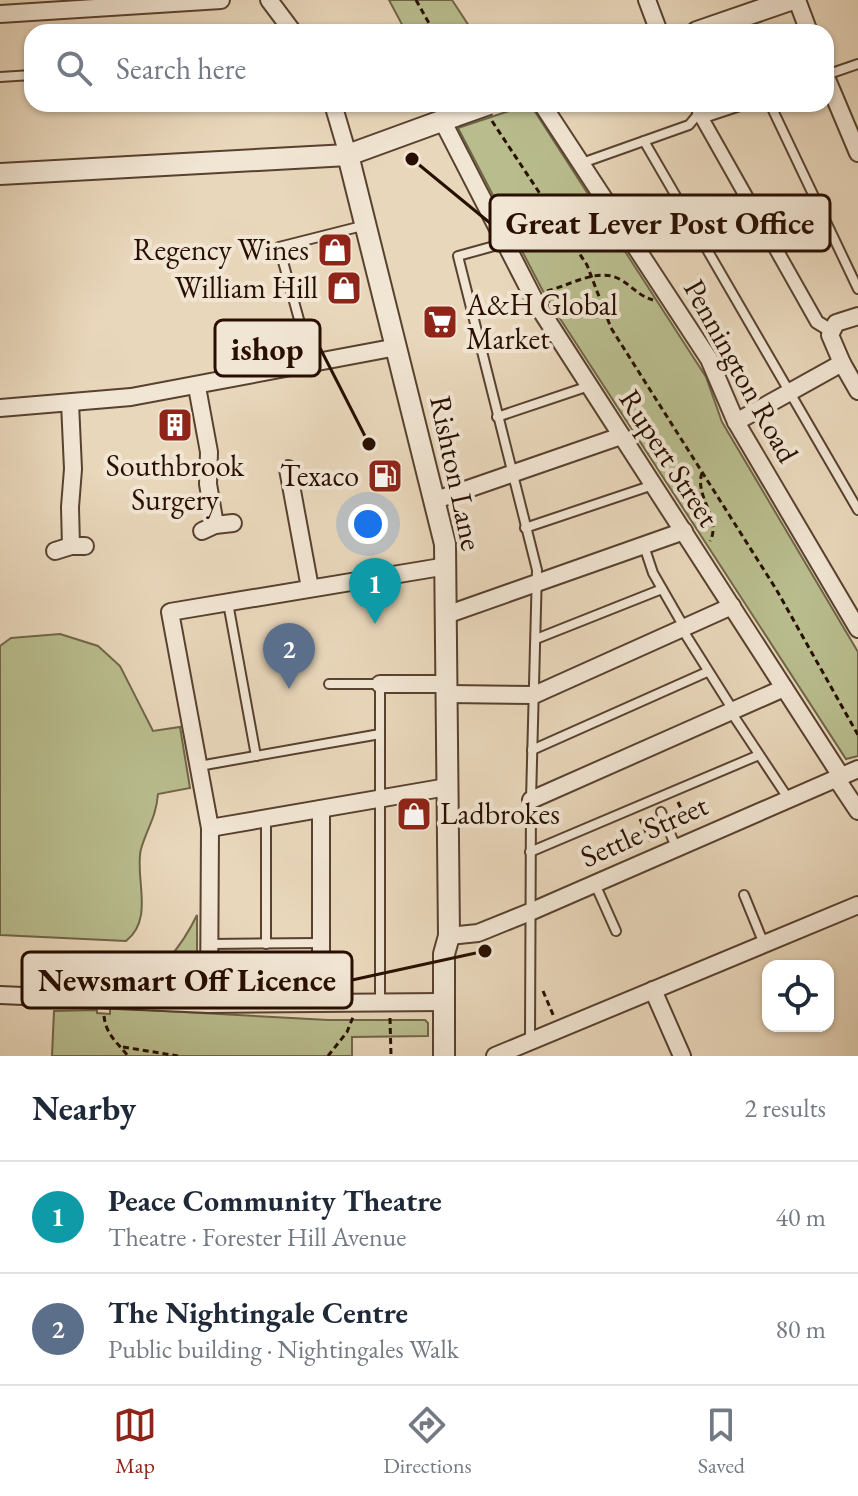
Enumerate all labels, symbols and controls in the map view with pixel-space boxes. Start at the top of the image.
search box [24,24,834,112]
icon: search [52,46,96,90]
text: Search here [116,49,246,88]
callout: Great Lever Post Office [490,195,830,251]
text: Great Lever Post Office [506,202,814,244]
place label: Regency Wines [133,230,309,269]
shop icon: Regency Wines [316,231,354,269]
place label: William Hill [175,268,318,307]
shop icon: William Hill [325,269,363,307]
street label: Pennington Road [675,272,808,470]
place label: A&H Global Market [465,285,618,358]
supermarket icon: A&H Global Market [421,303,459,341]
callout: ishop [215,320,320,376]
text: ishop [231,328,303,370]
street label: Rupert Street [611,382,729,534]
street label: Rishton Lane [421,392,492,554]
building icon: Southbrook Surgery [156,406,194,444]
place label: Southbrook Surgery [106,446,245,519]
place label: Texaco [280,456,359,495]
fuel station icon: Texaco [366,457,404,495]
your location [348,504,388,544]
pin: 1 [349,558,401,624]
pin: 2 [263,623,315,689]
street label: Settle Street [574,785,714,876]
place label: Ladbrokes [440,794,560,833]
shop icon: Ladbrokes [395,795,433,833]
callout: Newsmart Off Licence [22,952,352,1008]
text: Newsmart Off Licence [38,959,336,1001]
map controls [762,960,834,1032]
button: locate [762,960,834,1032]
text: Nearby [32,1086,136,1130]
text: 2 results [745,1091,826,1125]
text: Peace Community Theatre [108,1181,442,1220]
text: 1 [51,1200,65,1234]
text: 40 m [776,1200,826,1234]
text: Theatre · Forester Hill Avenue [108,1220,406,1254]
text: The Nightingale Centre [108,1293,408,1332]
text: 2 [51,1312,65,1346]
text: 80 m [776,1312,826,1346]
text: Public building · Nightingales Walk [108,1332,459,1366]
tab: Map [113,1403,157,1480]
tab: Directions [383,1403,472,1480]
tab: Saved [698,1403,745,1480]

